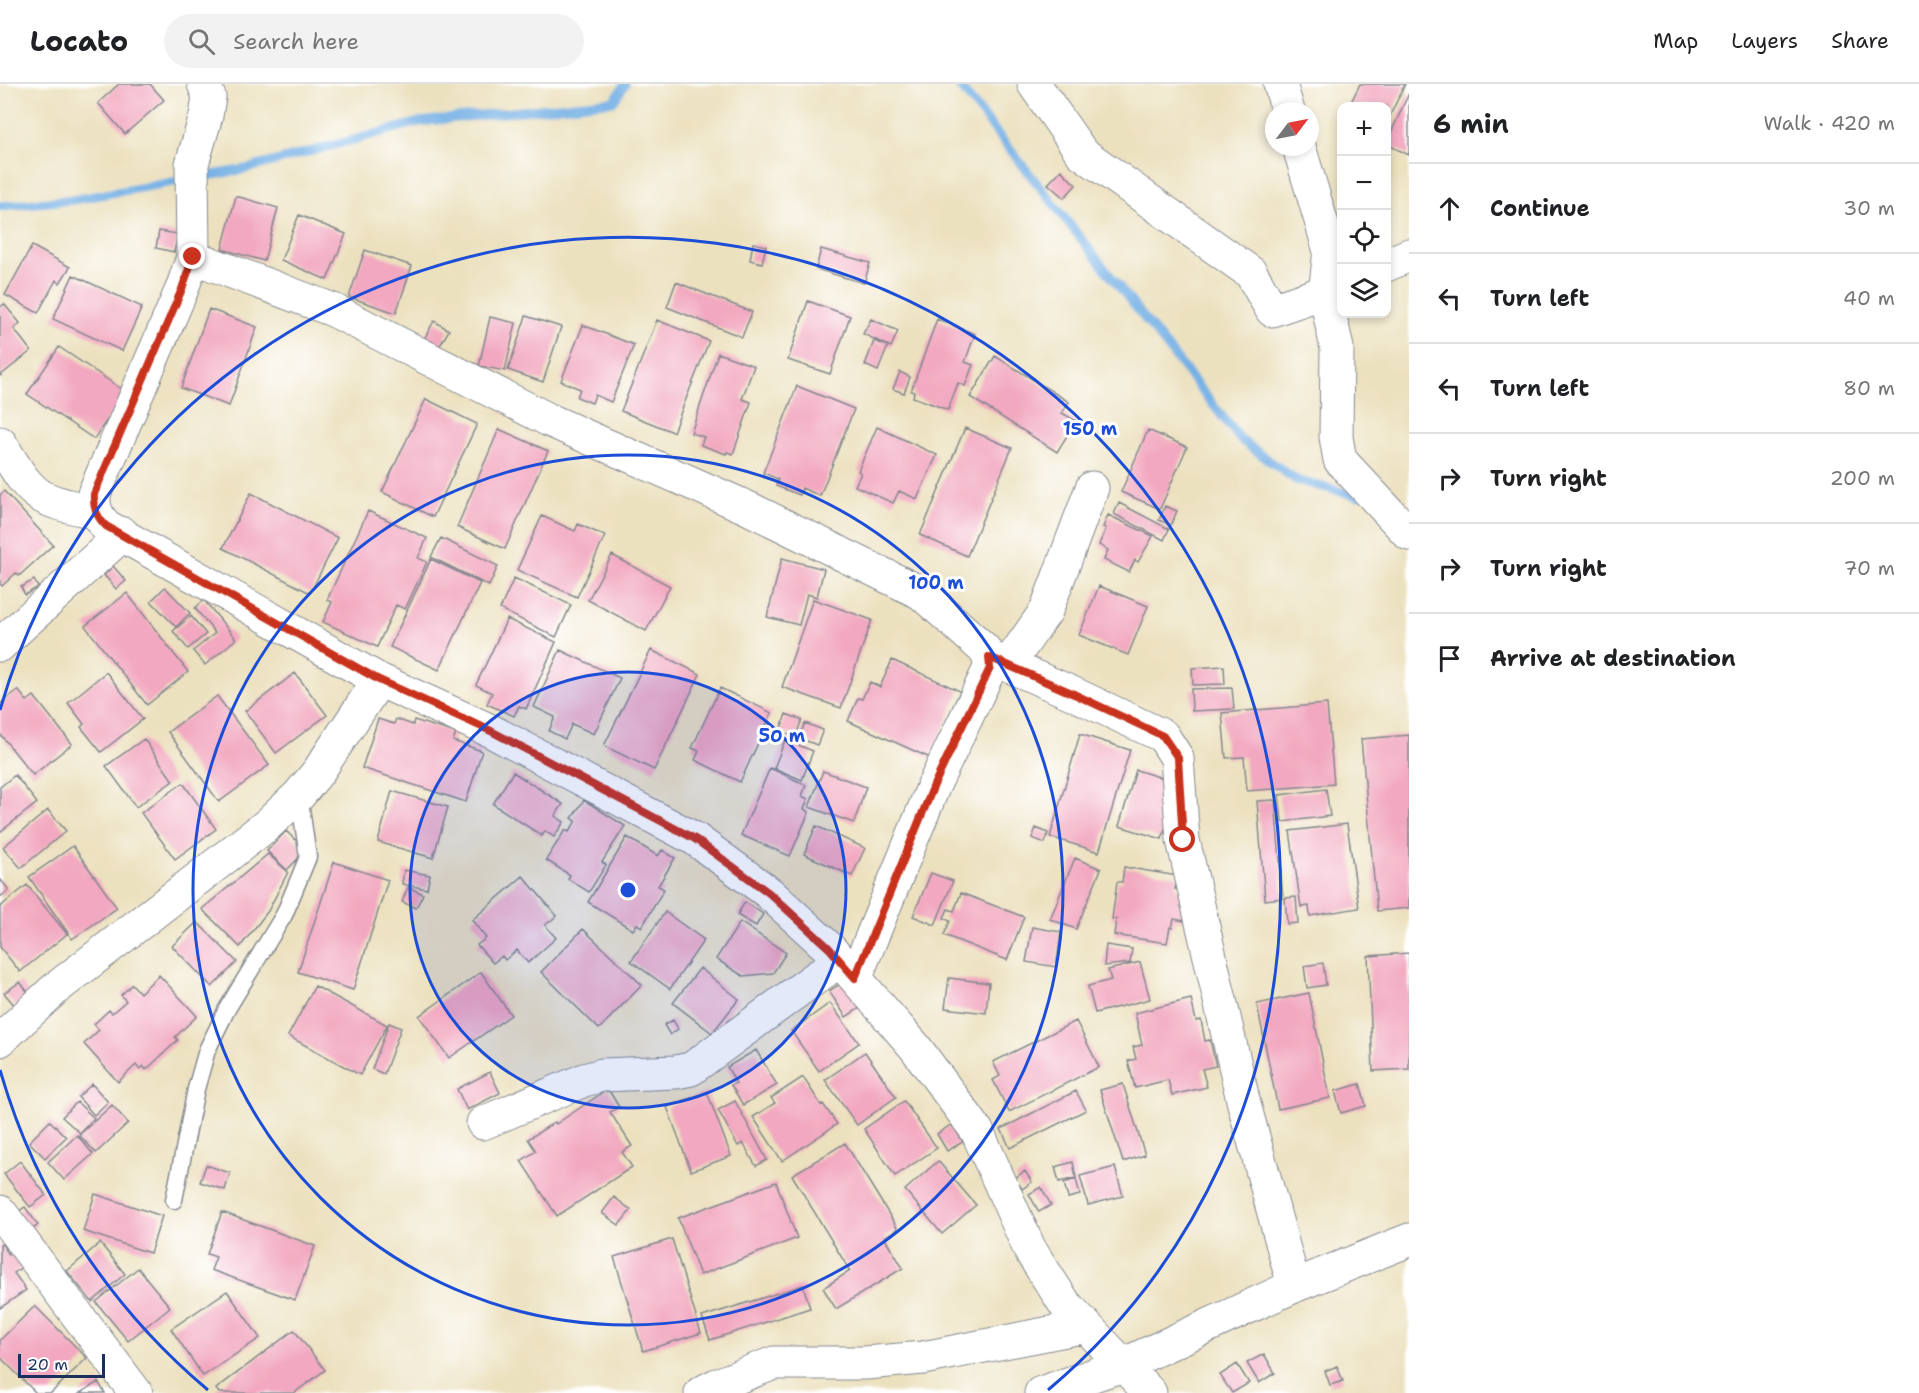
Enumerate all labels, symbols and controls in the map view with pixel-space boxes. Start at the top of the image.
search box [164,14,584,68]
text: Locato [30,22,128,60]
icon: search [185,25,218,58]
text: Search here [233,27,359,56]
text: Map [1653,27,1698,55]
text: Layers [1731,27,1798,55]
text: Share [1831,27,1889,55]
north arrow [1265,102,1319,156]
map controls [1337,102,1391,318]
button: + [1337,102,1391,156]
text: 6 min [1433,106,1509,141]
text: Walk · 420 m [1763,110,1895,136]
button: − [1337,156,1391,210]
icon: ahead [1433,192,1466,225]
text: Continue [1490,194,1590,223]
text: 30 m [1843,195,1895,221]
button: locate [1337,210,1391,264]
route end [179,243,205,269]
button: layers [1337,264,1391,318]
icon: left [1433,282,1466,315]
text: Turn left [1490,284,1589,313]
text: 40 m [1843,285,1895,311]
icon: left [1433,372,1466,405]
text: Turn left [1490,374,1589,403]
text: 80 m [1843,375,1895,401]
text: 150 m [1063,417,1118,441]
icon: right [1433,462,1466,495]
text: Turn right [1490,464,1607,493]
text: 200 m [1830,465,1895,491]
icon: right [1433,552,1466,585]
text: Turn right [1490,554,1607,583]
text: 70 m [1843,555,1895,581]
text: 100 m [908,571,964,595]
icon: arrive [1433,642,1466,675]
text: Arrive at destination [1490,644,1736,673]
text: 50 m [759,724,806,748]
route start [1169,826,1195,852]
centre of rings [618,880,638,900]
scale bar [18,1351,105,1378]
text: 20 m [27,1354,68,1375]

